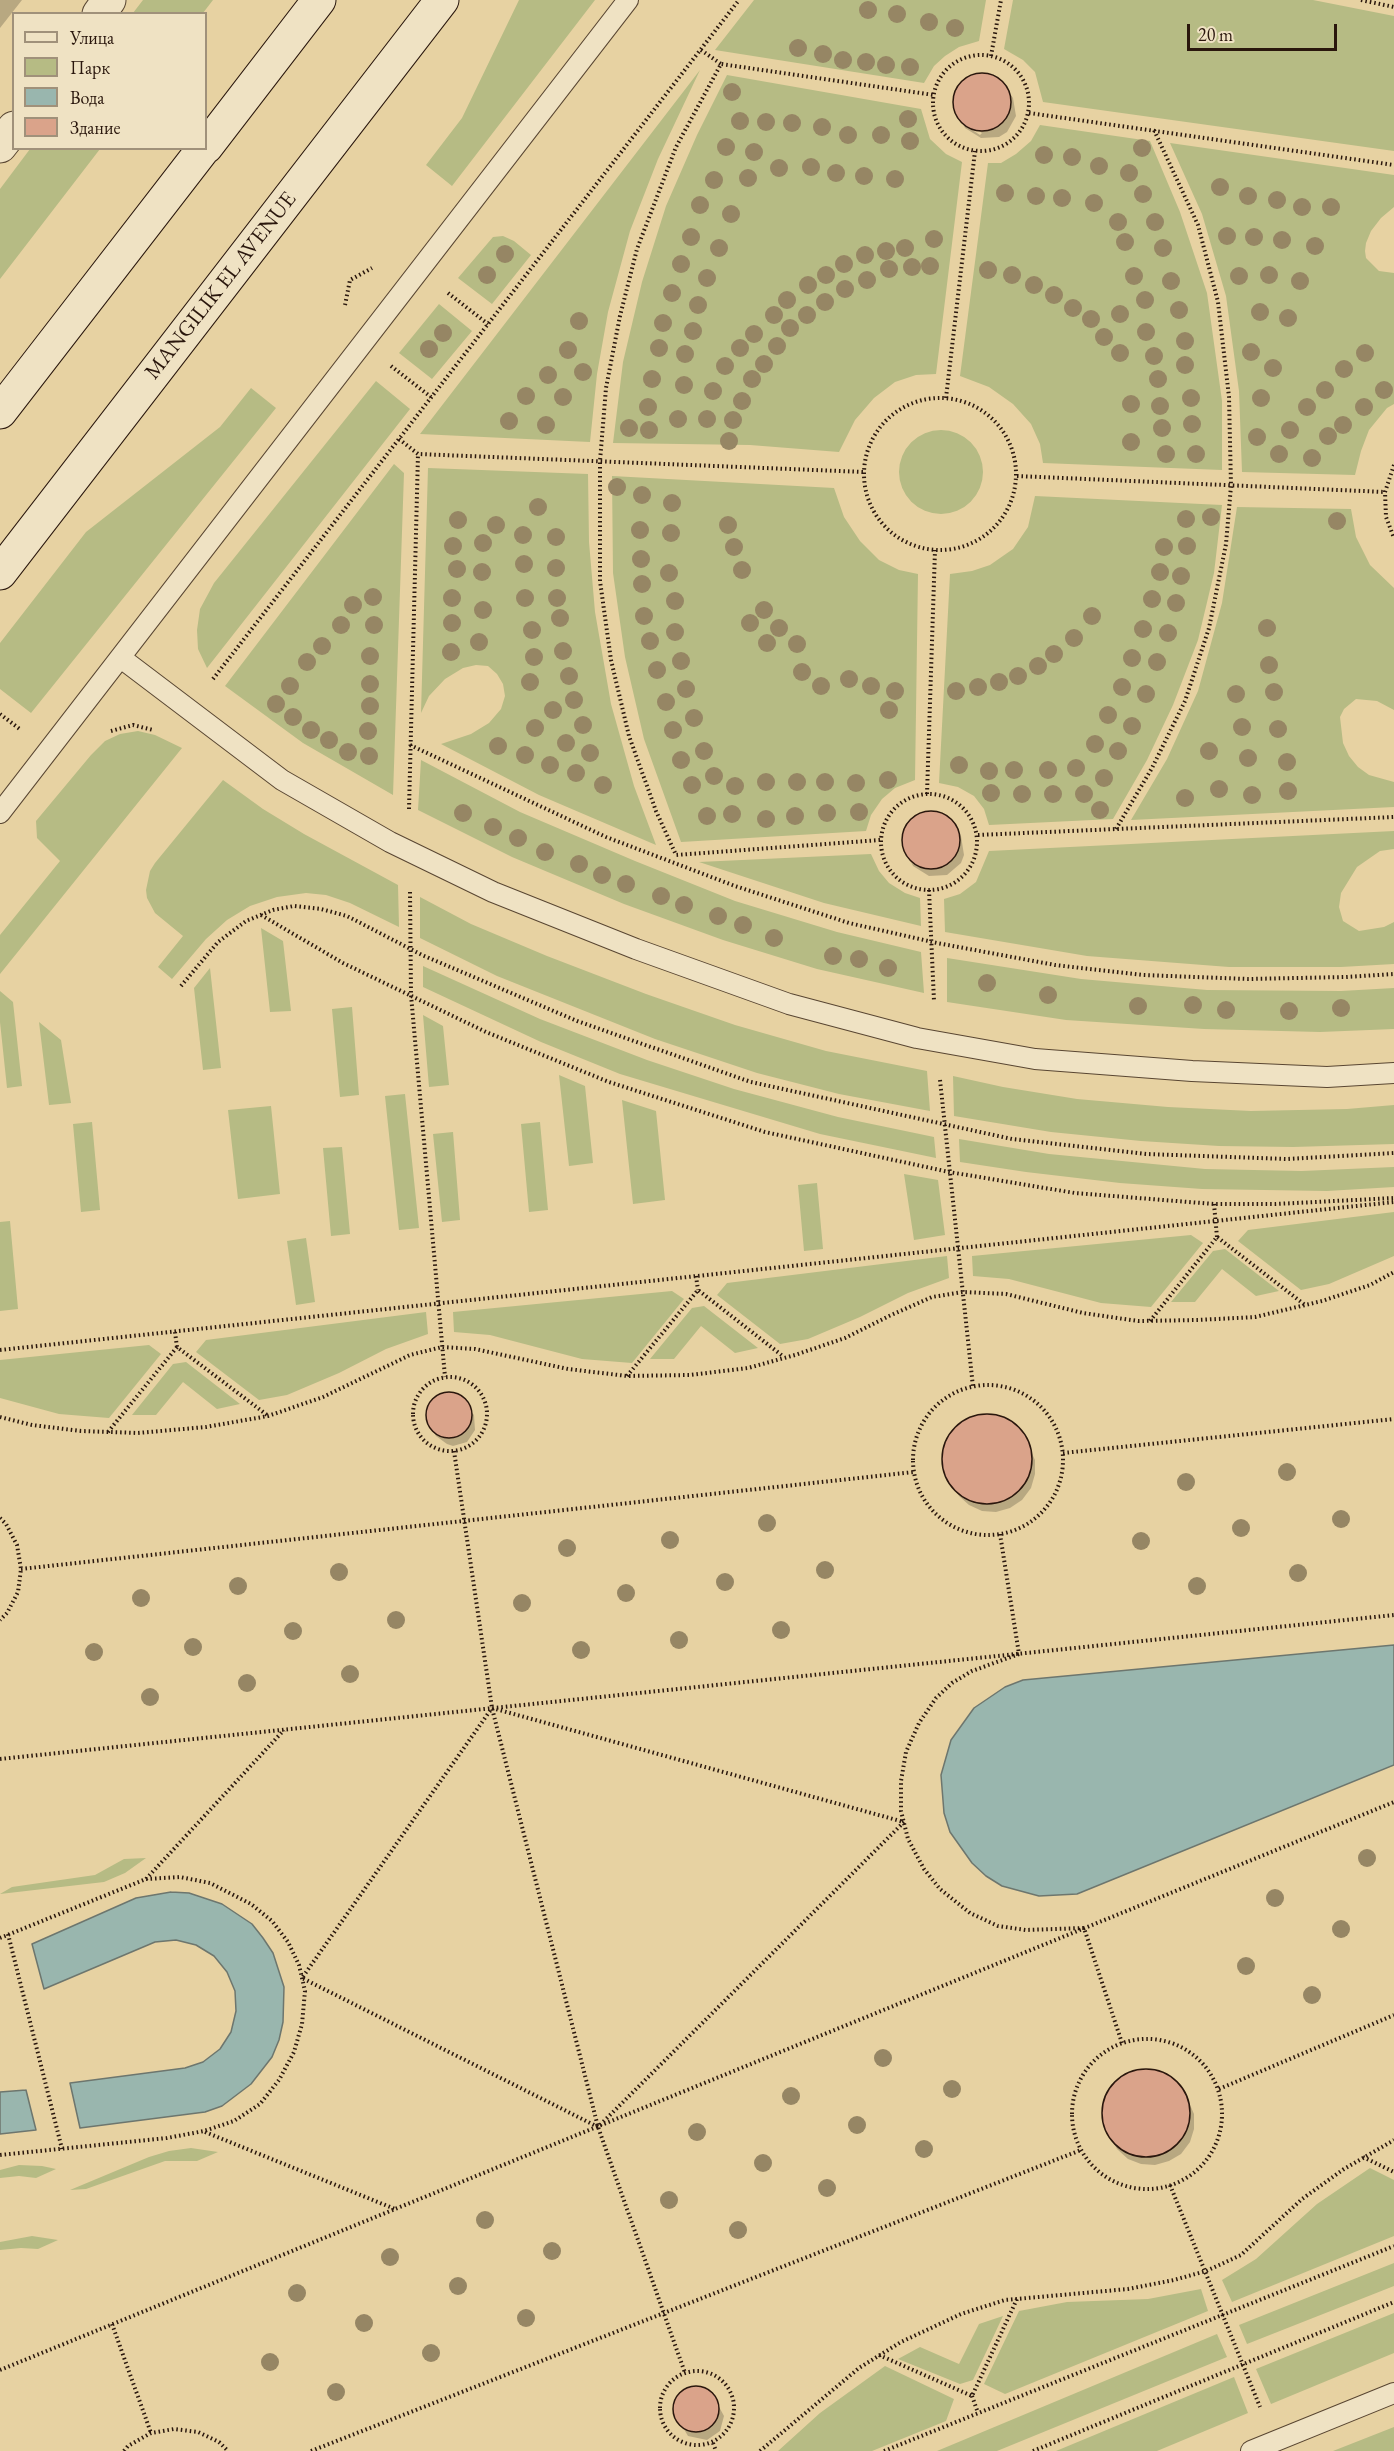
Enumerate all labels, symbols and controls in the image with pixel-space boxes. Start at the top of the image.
legend [12,12,207,150]
scale bar [1190,12,1340,50]
text: 20 m [1198,23,1233,46]
text: Улица [70,26,114,49]
text: Парк [70,56,110,79]
text: Вода [70,86,104,109]
text: Здание [70,116,120,139]
street label: MANGILIK EL AVENUE [140,187,302,385]

